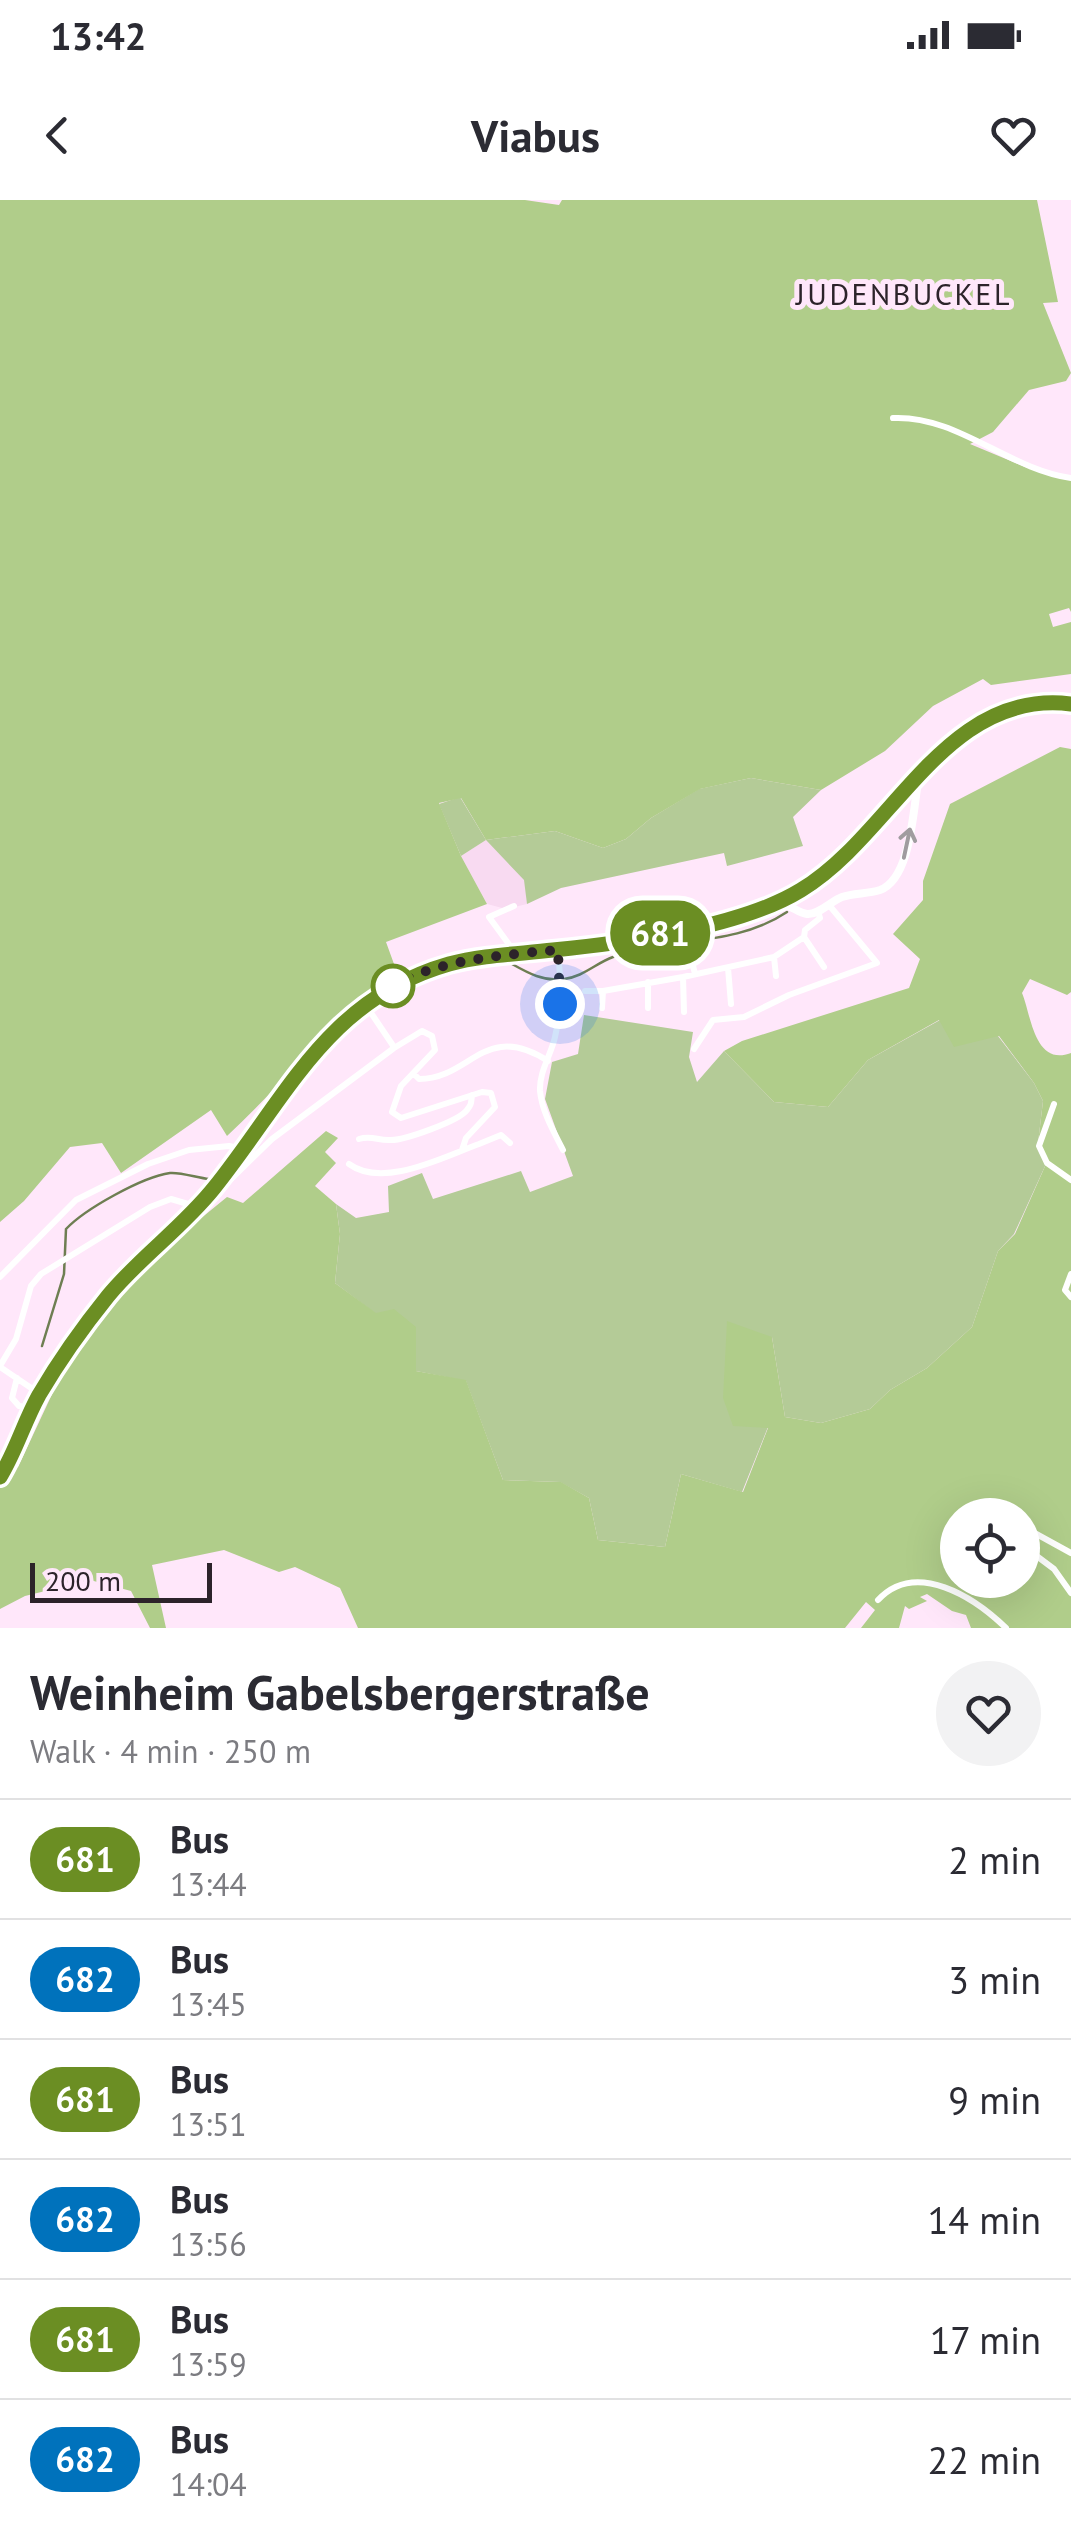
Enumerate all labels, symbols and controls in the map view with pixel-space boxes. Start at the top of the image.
text: 13:42 [50,11,146,60]
text: Viabus [471,106,600,164]
icon: back [30,108,85,163]
icon: heart [986,108,1041,163]
district label: JUDENBUCKEL [794,274,1012,313]
one-way arrow [899,828,917,860]
line badge: 681 [602,900,718,966]
text: 681 [630,910,690,956]
unlabelled marker [372,965,414,1007]
your location [535,979,585,1029]
map controls [940,1498,1040,1598]
button: locate [940,1498,1040,1598]
scale bar [30,1558,212,1602]
text: 200 m [45,1562,121,1599]
text: Weinheim Gabelsbergerstraße [30,1661,650,1723]
button: heart [936,1661,1041,1766]
text: Walk · 4 min · 250 m [30,1730,311,1772]
text: Bus [170,1814,229,1863]
text: 2 min [948,1835,1041,1884]
text: 681 [55,1836,115,1882]
text: 13:44 [170,1863,247,1905]
text: Bus [170,1934,229,1983]
text: 3 min [948,1955,1041,2004]
text: 682 [55,1956,115,2002]
text: 13:45 [170,1983,247,2025]
text: Bus [170,2054,229,2103]
text: 9 min [948,2075,1041,2124]
text: 681 [55,2076,115,2122]
text: 13:51 [170,2103,247,2145]
text: Bus [170,2174,229,2223]
text: 14 min [928,2195,1041,2244]
text: 682 [55,2196,115,2242]
text: 13:56 [170,2223,247,2265]
text: Bus [170,2294,229,2343]
text: 17 min [930,2315,1041,2364]
text: 681 [55,2316,115,2362]
text: 13:59 [170,2343,247,2385]
text: Bus [170,2414,229,2463]
text: 22 min [928,2435,1041,2484]
text: 682 [55,2436,115,2482]
text: 14:04 [170,2463,247,2505]

